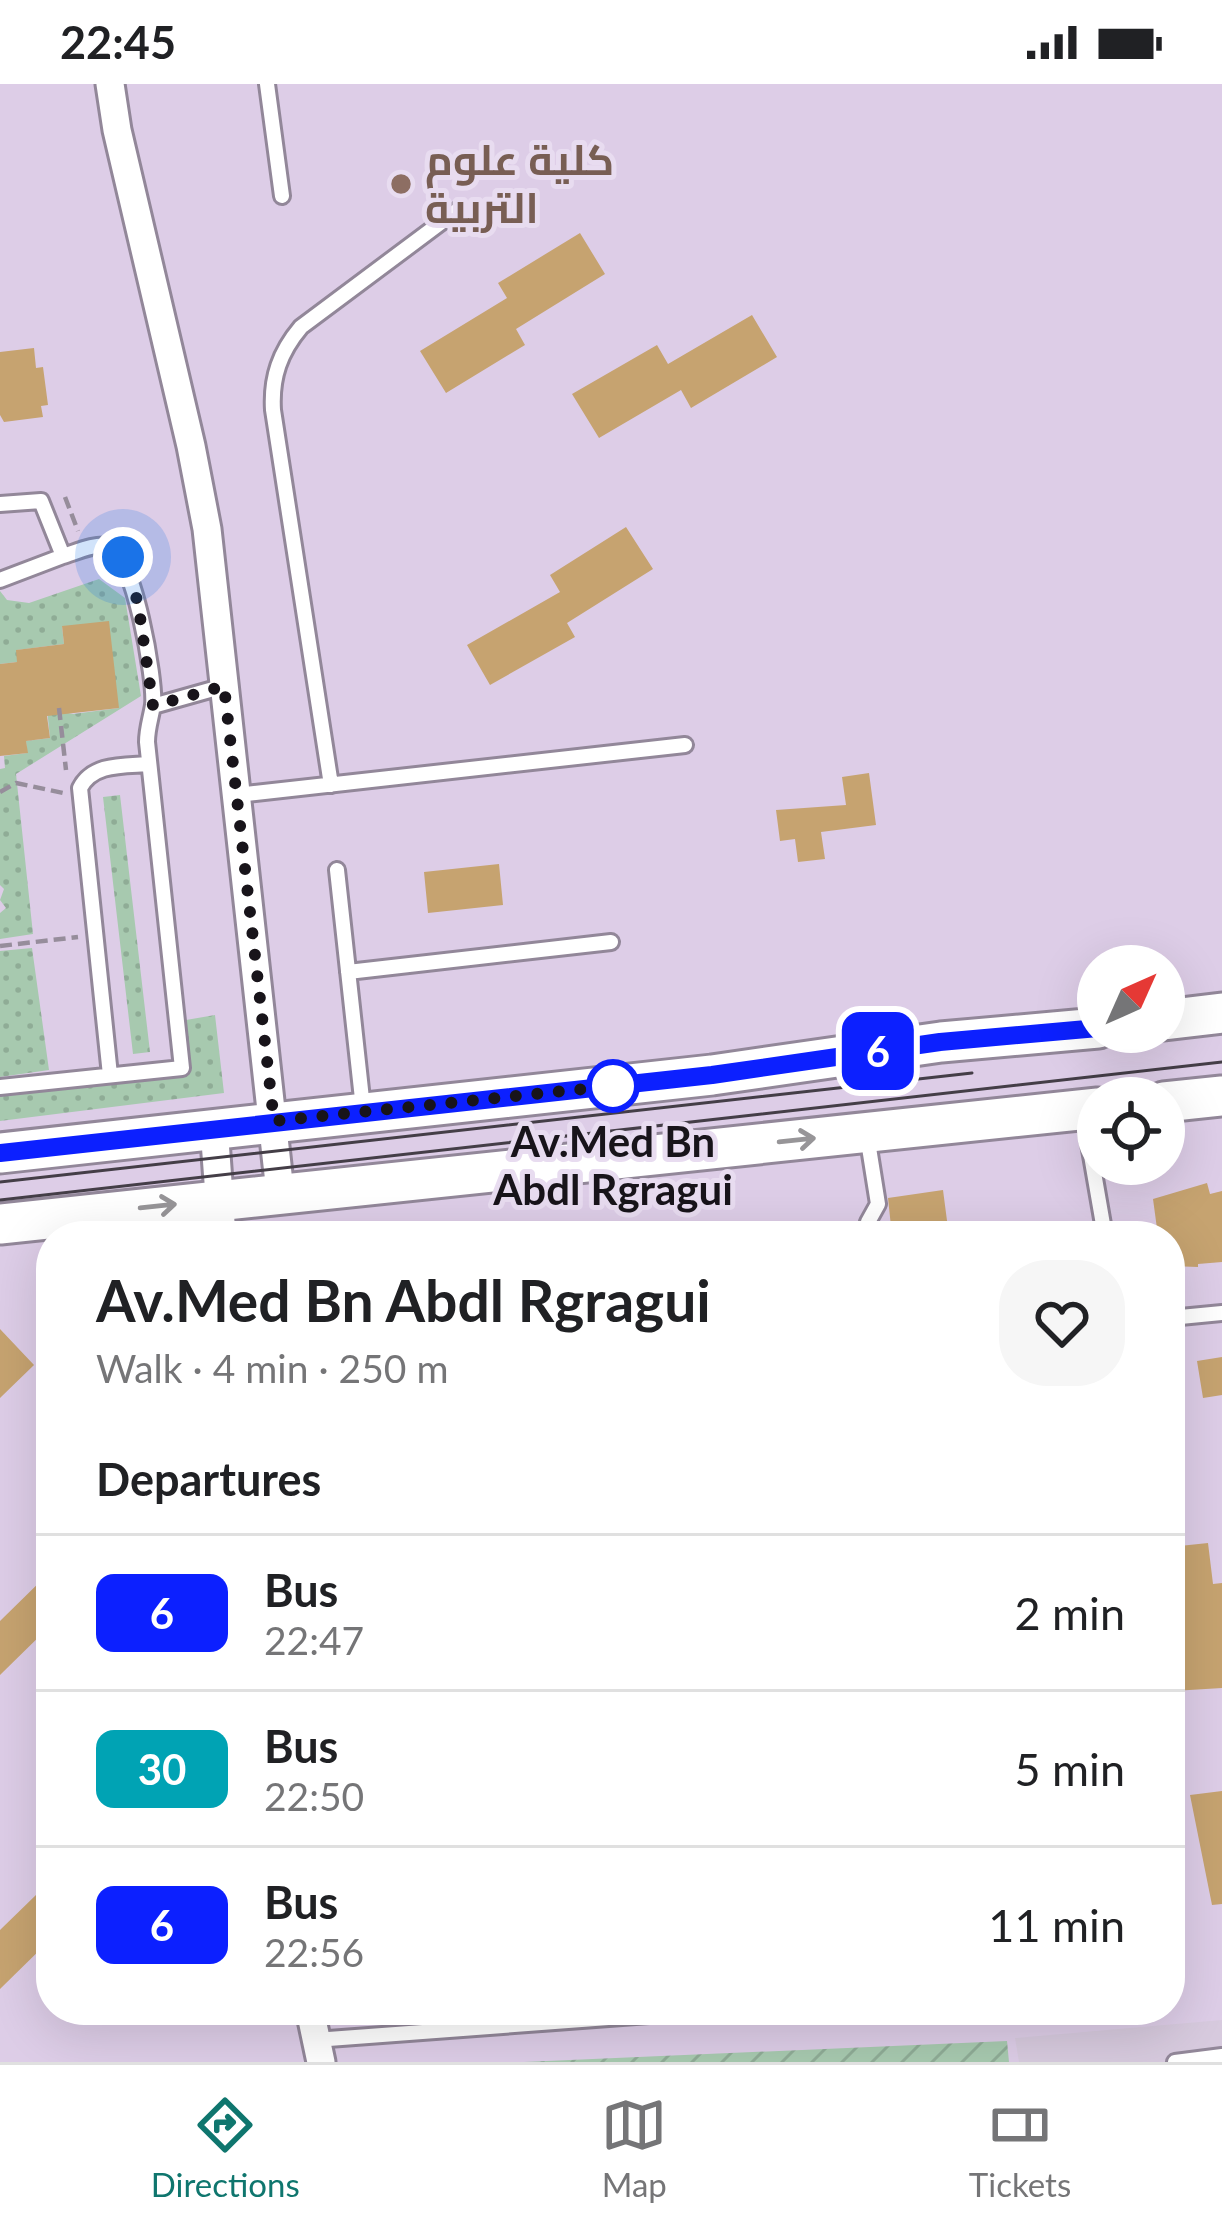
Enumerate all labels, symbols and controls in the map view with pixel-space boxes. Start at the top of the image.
text: 22:45 [60,15,176,69]
place label: كلية علوم التربية [425,134,614,233]
marker: كلية علوم التربية [388,171,414,197]
your location [93,527,153,587]
north arrow [1077,945,1185,1053]
map controls [1077,945,1185,1185]
line badge: 6 [839,1012,917,1090]
text: 6 [866,1026,890,1076]
marker: Av.Med Bn Abdl Rgragui [588,1061,638,1111]
button: locate [1077,1077,1185,1185]
place label: Av.Med Bn Abdl Rgragui [492,1116,733,1214]
one-way arrow [776,1128,815,1151]
one-way arrow [138,1194,177,1217]
button: heart [999,1260,1125,1386]
text: Av.Med Bn Abdl Rgragui [96,1266,711,1334]
text: Walk · 4 min · 250 m [96,1345,449,1391]
text: Departures [96,1452,321,1506]
text: Bus [264,1563,338,1617]
text: 2 min [1014,1586,1125,1640]
text: 6 [150,1588,174,1638]
text: 22:47 [264,1617,364,1663]
text: Bus [264,1719,338,1773]
text: 5 min [1014,1742,1125,1796]
text: 30 [138,1744,186,1794]
text: 22:50 [264,1773,364,1819]
text: Bus [264,1875,338,1929]
text: 11 min [988,1898,1125,1952]
text: 6 [150,1900,174,1950]
text: 22:56 [264,1929,364,1975]
tab: Directions [151,2092,300,2204]
tab: Map [601,2092,667,2204]
tab: Tickets [969,2092,1071,2204]

